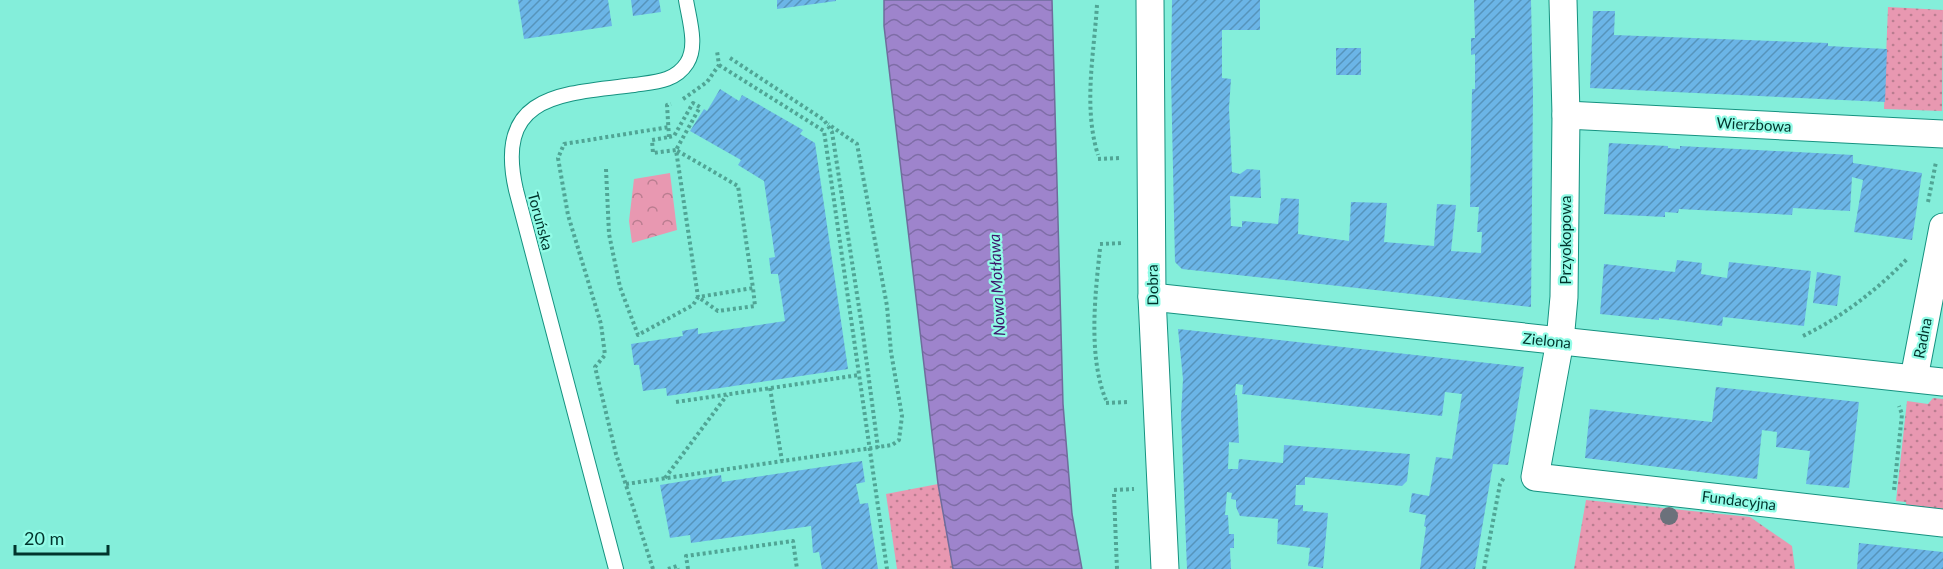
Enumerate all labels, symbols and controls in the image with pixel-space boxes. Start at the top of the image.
street label: Wierzbowa [1716,113,1792,135]
street label: Toruńska [525,190,557,252]
street label: Przyokopowa [1556,196,1574,284]
water label: Nowa Motława [984,233,1008,337]
street label: Dobra [1143,264,1161,306]
street label: Radna [1909,316,1935,360]
street label: Zielona [1522,329,1572,351]
street label: Fundacyjna [1701,487,1777,513]
scale bar [15,518,108,556]
text: 20 m [24,527,64,549]

